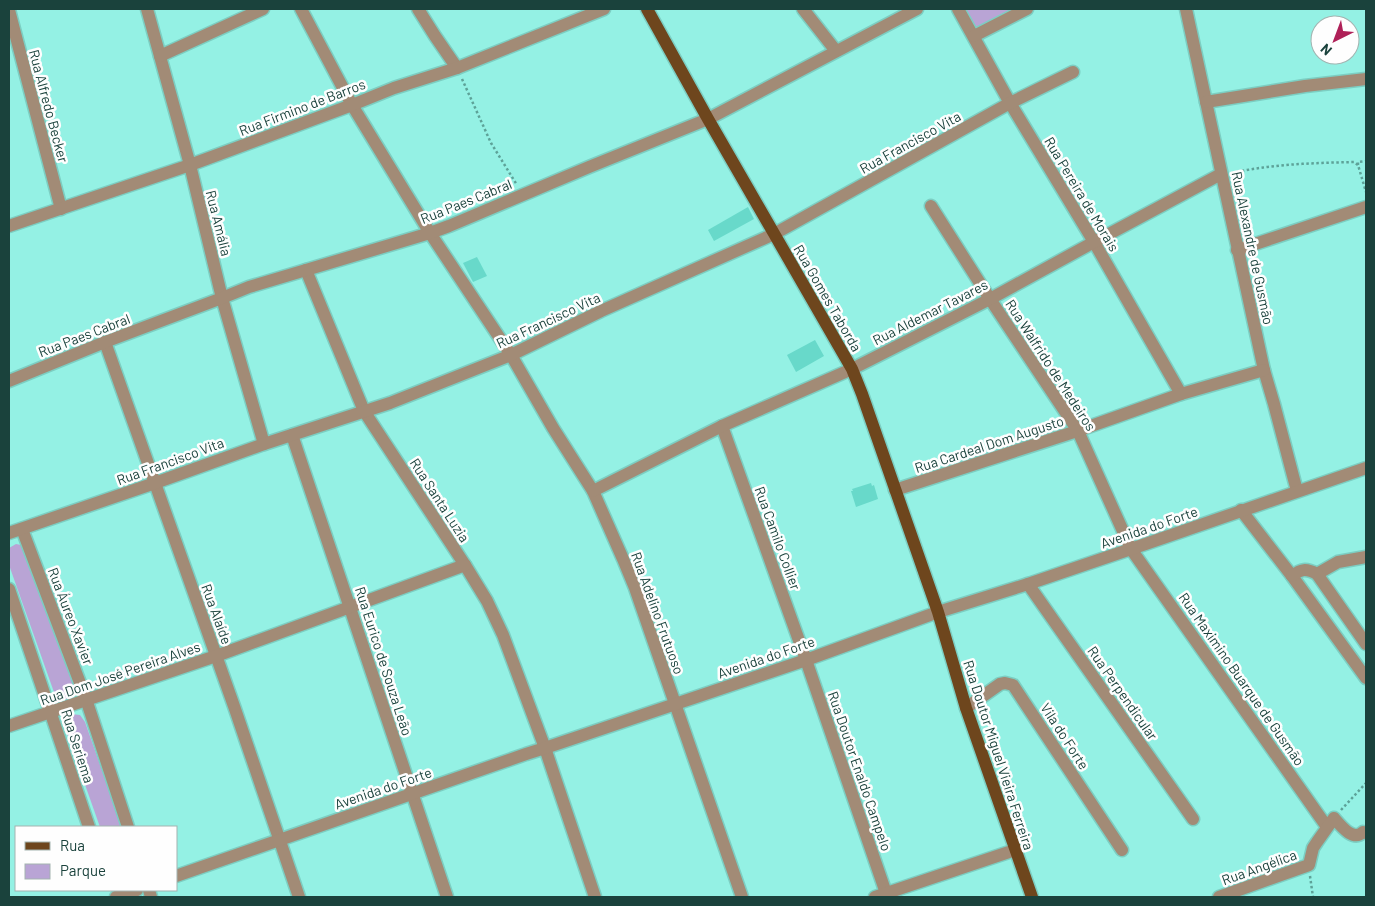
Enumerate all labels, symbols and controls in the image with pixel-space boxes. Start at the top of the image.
north arrow [1310,15,1360,65]
text: N [1317,41,1335,59]
street label: Rua Alfredo Becker [26,48,72,164]
street label: Rua Firmino de Barros [236,75,368,139]
street label: Rua Francisco Vita [857,107,963,177]
street label: Rua Pereira de Morais [1041,134,1123,255]
street label: Rua Alexandre de Gusmão [1228,170,1278,326]
street label: Rua Paes Cabral [418,175,514,227]
street label: Rua Amália [203,188,235,258]
street label: Rua Gomes Taborda [791,242,865,354]
street label: Rua Aldemar Tavares [870,275,991,348]
street label: Rua Francisco Vita [493,288,603,352]
street label: Rua Walfrido de Medeiros [1002,296,1100,434]
street label: Rua Paes Cabral [36,310,132,360]
street label: Rua Cardeal Dom Augusto [912,412,1066,476]
street label: Rua Francisco Vita [114,434,226,488]
street label: Rua Santa Luzia [407,455,473,545]
street label: Rua Camilo Collier [751,484,805,592]
street label: Avenida do Forte [1098,502,1200,552]
street label: Rua Adelino Frutuoso [628,549,688,677]
street label: Rua Áureo Xavier [45,565,97,667]
street label: Rua Alaíde [198,581,236,647]
street label: Rua Eurico de Souza Leão [352,584,416,738]
street label: Rua Maximino Buarque de Gusmão [1176,589,1308,769]
street label: Avenida do Forte [715,632,817,682]
street label: Rua Dom José Pereira Alves [38,638,203,708]
street label: Rua Perpendicular [1084,643,1162,743]
street label: Rua Doutor Miguel Vieira Ferreira [960,658,1038,852]
street label: Rua Doutor Enaldo Campelo [825,689,895,853]
street label: Vila do Forte [1037,700,1093,772]
street label: Rua Seriema [58,707,98,785]
street label: Avenida do Forte [332,763,434,813]
legend [15,826,178,891]
text: Rua [60,836,85,854]
street label: Rua Angélica [1219,846,1299,888]
text: Parque [60,861,106,879]

